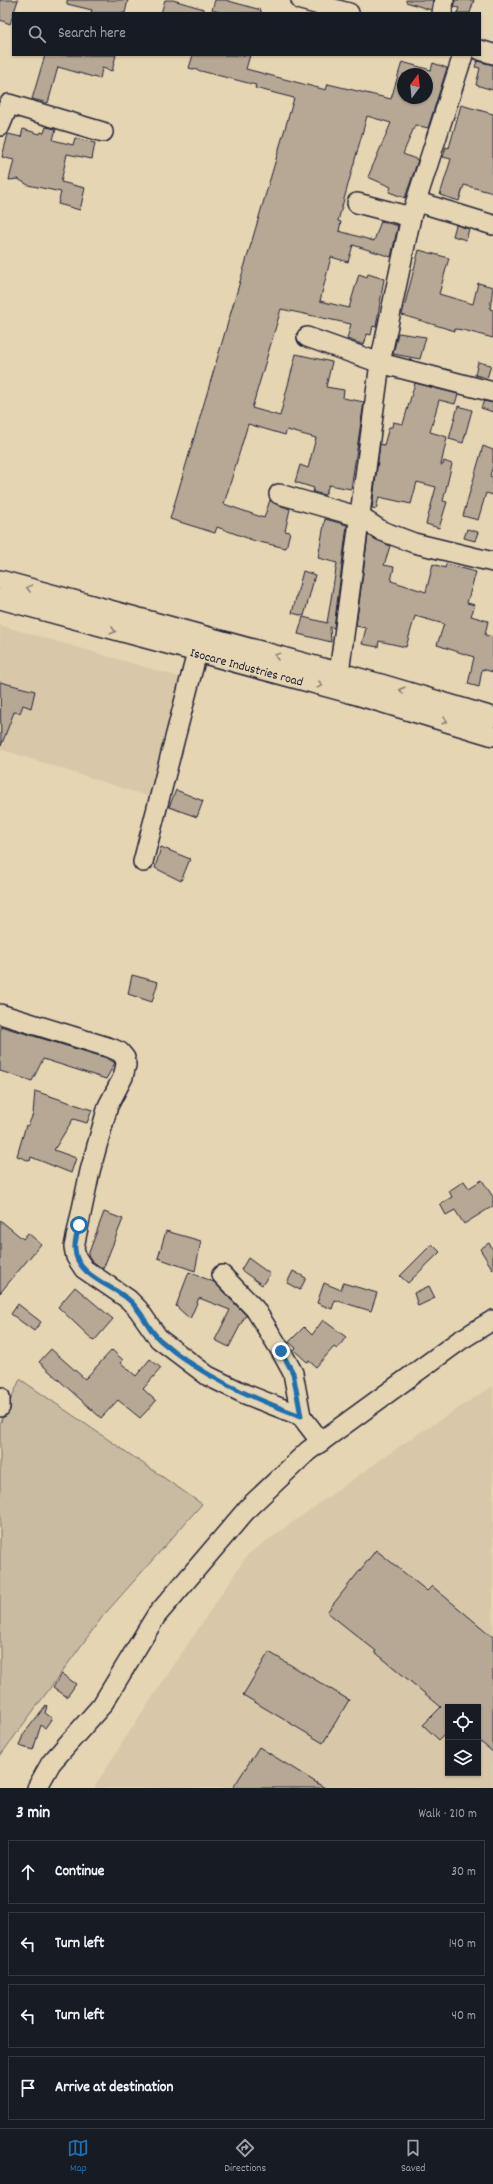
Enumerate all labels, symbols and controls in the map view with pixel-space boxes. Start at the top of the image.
search box [12,12,481,56]
icon: search [26,23,48,45]
text: Search here [58,23,126,45]
north arrow [397,68,433,104]
one-way arrow [26,584,33,593]
one-way arrow [109,626,116,635]
street label: Isocare Industries road [188,644,305,693]
one-way arrow [273,652,280,660]
one-way arrow [316,680,323,689]
one-way arrow [399,686,406,695]
one-way arrow [441,716,448,725]
route start [70,1216,88,1234]
route end [272,1342,290,1360]
map controls [445,1704,481,1776]
button: locate [445,1704,481,1740]
button: layers [445,1740,481,1776]
text: 3 min [16,1802,50,1826]
text: Walk · 210 m [419,1805,477,1824]
icon: ahead [17,1861,39,1883]
text: Continue [55,1861,104,1883]
text: 30 m [451,1863,476,1882]
icon: left [17,1933,39,1955]
text: Turn left [55,1933,104,1955]
text: 140 m [449,1935,476,1954]
icon: left [17,2005,39,2027]
text: Turn left [55,2005,104,2027]
text: 40 m [452,2007,476,2026]
icon: arrive [17,2077,39,2099]
text: Arrive at destination [55,2077,173,2099]
tab: Map [67,2137,89,2177]
tab: Directions [224,2137,266,2177]
tab: Saved [401,2137,426,2177]

